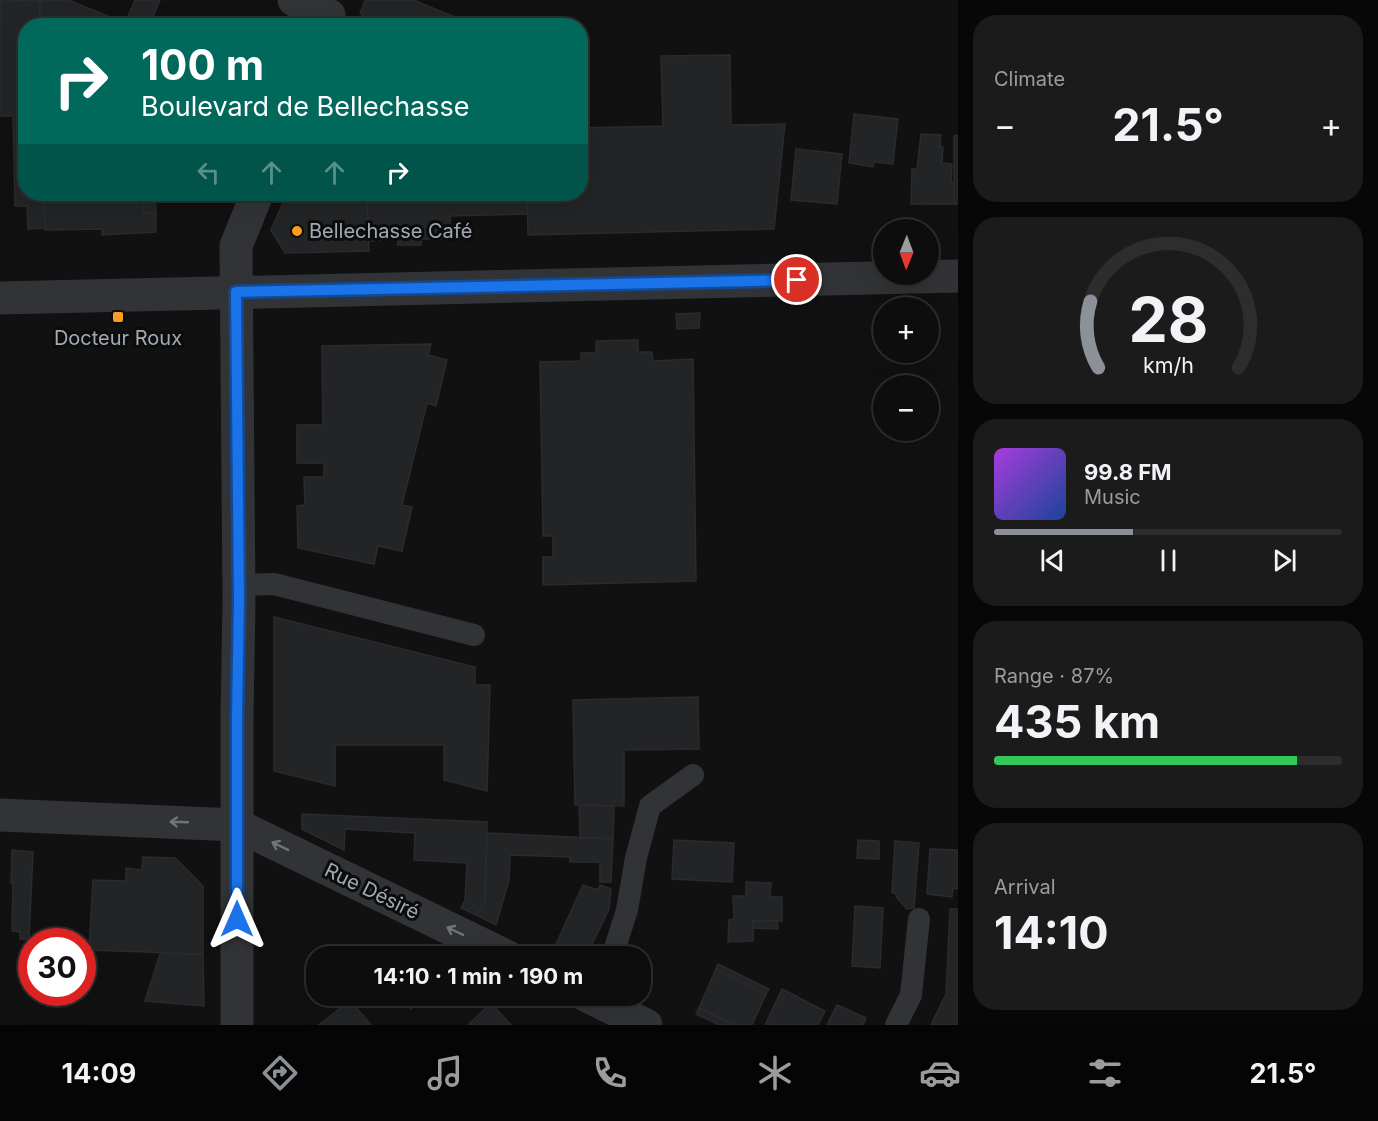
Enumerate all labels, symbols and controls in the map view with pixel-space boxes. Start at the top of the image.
text: 100 m [141,39,264,90]
icon: right [42,42,120,120]
text: Climate [994,67,1065,91]
text: Boulevard de Bellechasse [141,90,470,123]
text: 21.5° [1112,97,1224,152]
text: − [994,105,1016,145]
text: + [1320,105,1342,145]
icon: left [192,156,225,189]
icon: ahead [255,156,288,189]
icon: ahead [318,156,351,189]
icon: right [381,156,414,189]
place label: Bellechasse Café [309,219,472,243]
north arrow [873,219,939,285]
map controls [873,219,939,441]
marker: Bellechasse Café [290,224,304,238]
pin [771,254,822,305]
icon: arrive [780,263,813,296]
text: 28 [1128,282,1208,357]
button: + [873,297,939,363]
marker: Docteur Roux [111,310,125,324]
place label: Docteur Roux [54,326,182,350]
text: km/h [1143,352,1193,378]
button: − [873,375,939,441]
text: 99.8 FM [1084,459,1172,485]
text: Music [1084,485,1141,509]
icon: previous [1036,544,1069,577]
icon: pause [1152,544,1185,577]
icon: next [1268,544,1301,577]
text: Range · 87% [994,664,1114,688]
text: 435 km [994,694,1160,749]
one-way arrow [169,817,189,828]
one-way arrow [271,839,289,851]
street label: Rue Désiré [321,858,423,924]
text: Arrival [994,875,1056,899]
position arrow [205,887,269,951]
text: 14:10 [994,905,1109,960]
one-way arrow [446,925,464,937]
speed limit sign: 30 [18,928,96,1006]
text: 14:10 · 1 min · 190 m [374,963,583,989]
icon: directions [259,1052,301,1094]
icon: music [424,1052,466,1094]
icon: phone [589,1052,631,1094]
icon: climate [754,1052,796,1094]
icon: car [919,1052,961,1094]
icon: filters [1084,1052,1126,1094]
text: 14:09 [62,1057,136,1090]
text: 21.5° [1249,1057,1316,1090]

